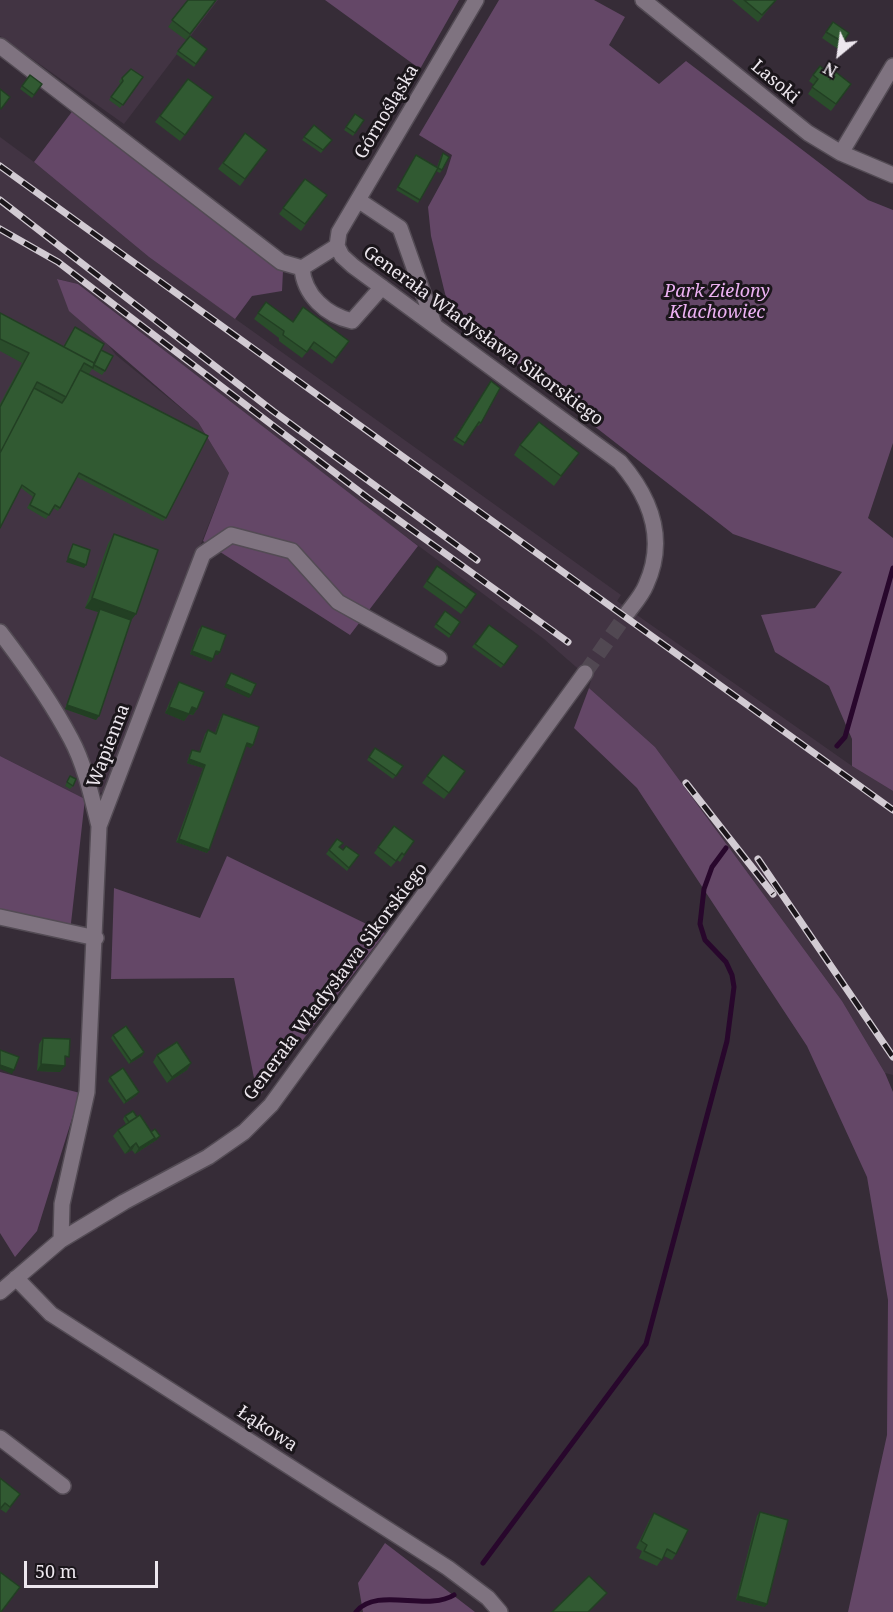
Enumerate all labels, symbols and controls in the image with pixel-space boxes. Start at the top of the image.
north arrow [809,24,869,84]
street label: Lasoki [747,56,803,108]
text: N [819,57,841,82]
street label: Górnośląska [350,61,424,163]
street label: Generała Władysława Sikorskiego [359,242,607,430]
park label: Park Zielony Klachowiec [664,281,770,324]
street label: Wapienna [83,701,135,791]
street label: Generała Władysława Sikorskiego [240,859,432,1105]
street label: Łąkowa [233,1402,301,1456]
scale bar [27,1549,160,1587]
text: 50 m [35,1559,77,1583]

